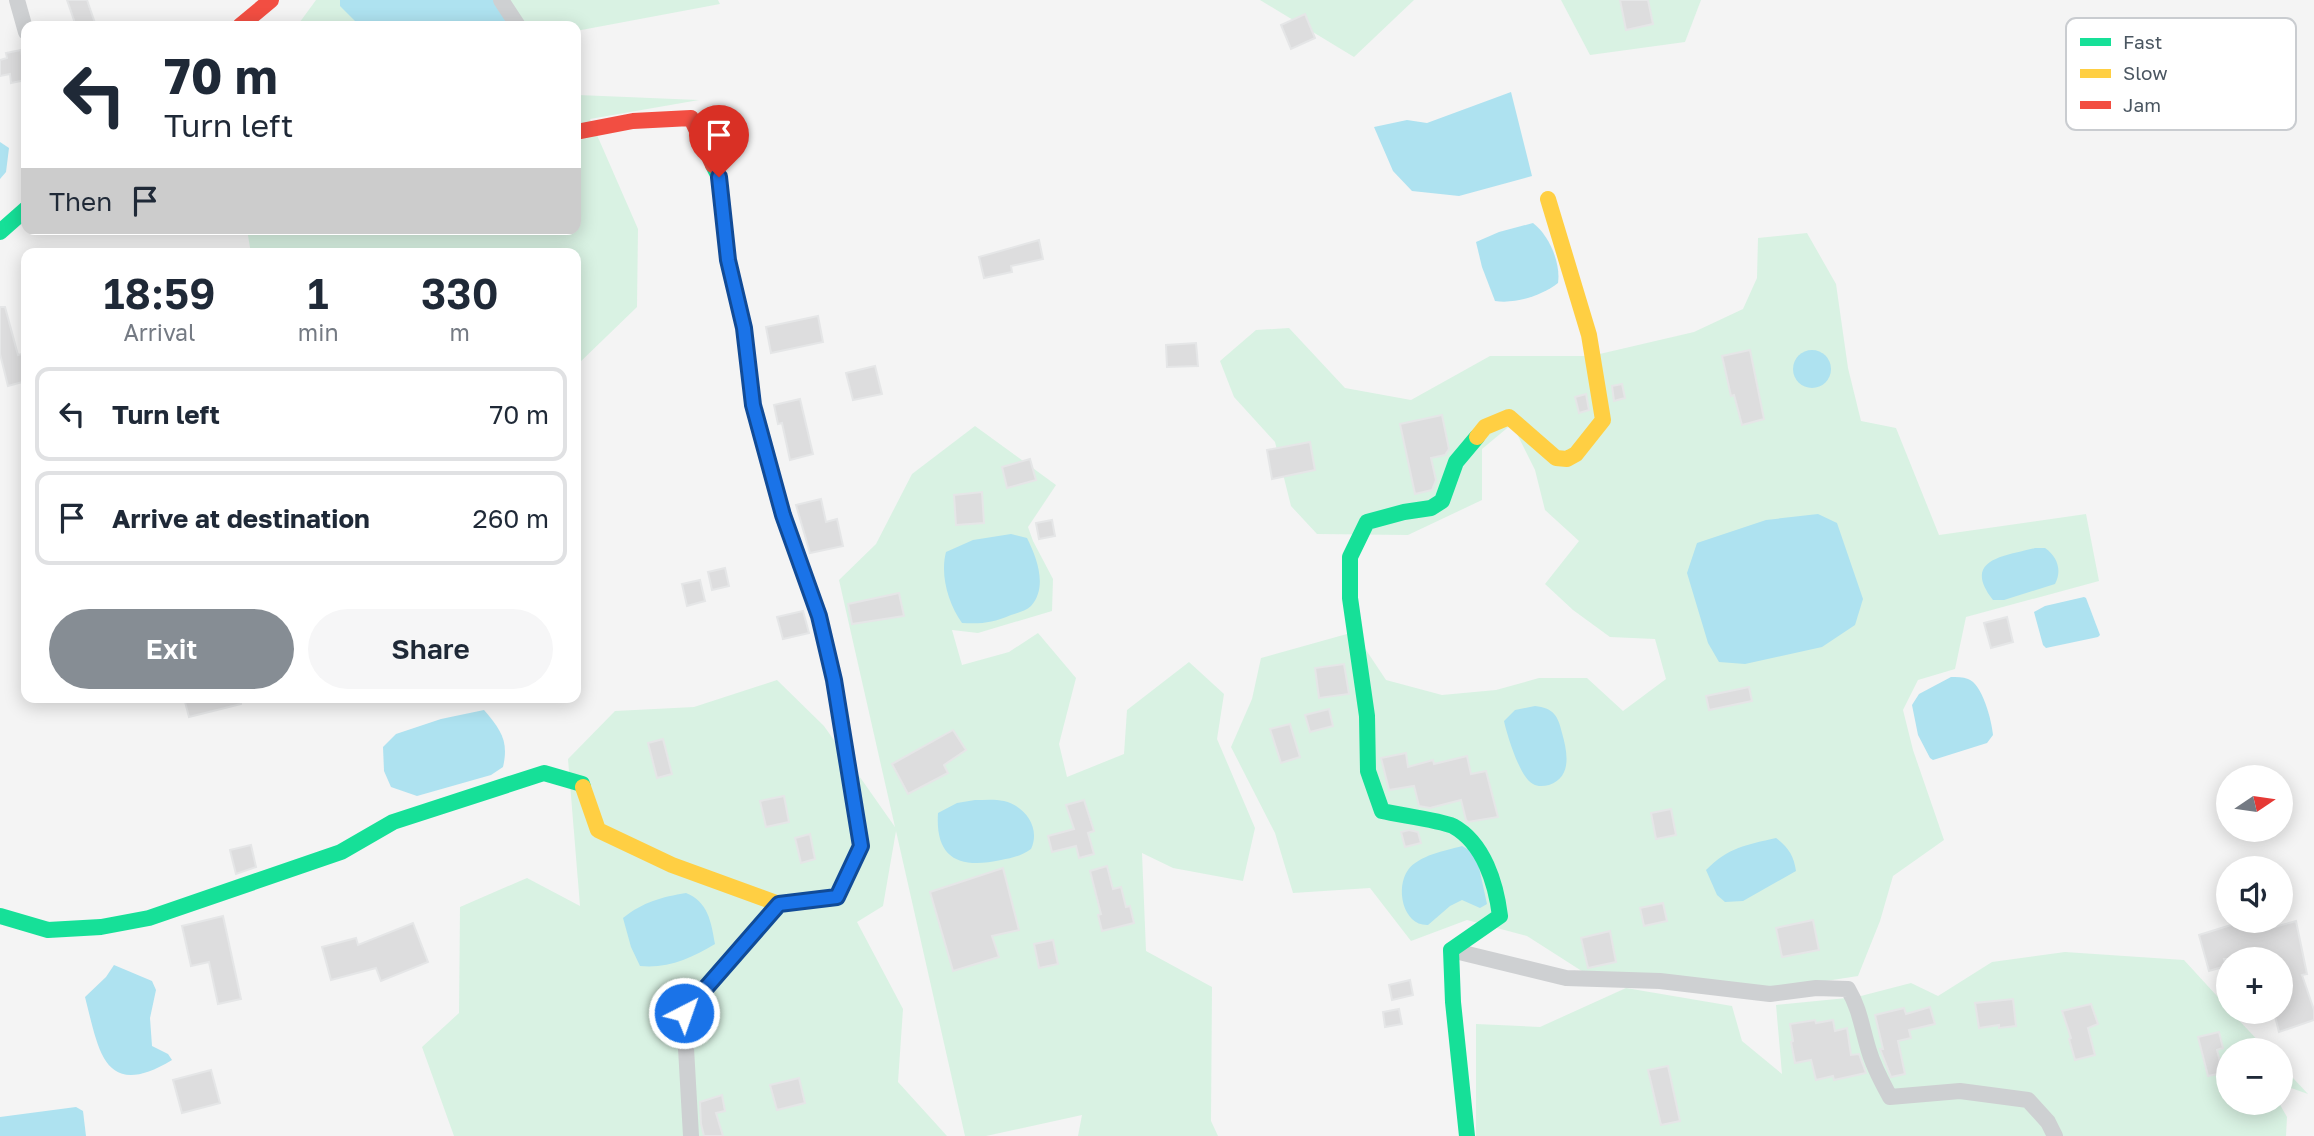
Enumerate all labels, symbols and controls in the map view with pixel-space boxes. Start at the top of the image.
legend [2066,18,2296,130]
text: Fast [2123,30,2162,53]
text: 70 m [164,46,278,105]
icon: left [49,49,140,140]
text: Slow [2123,61,2168,84]
text: Jam [2123,93,2161,116]
pin [689,105,749,177]
text: Turn left [164,106,293,144]
icon: arrive [700,116,738,154]
icon: arrive [126,182,164,220]
text: Then [49,186,112,217]
text: 18:59 [103,268,215,318]
text: 1 [308,268,329,318]
text: 330 [421,268,499,318]
text: Arrival [123,318,195,346]
text: min [298,318,339,346]
text: m [450,318,470,346]
icon: left [53,395,91,433]
text: Turn left [112,399,220,430]
text: 70 m [490,399,549,430]
icon: arrive [53,499,91,537]
text: Arrive at destination [112,503,370,534]
text: 260 m [473,503,549,534]
button: Exit [49,609,294,689]
button: Share [308,609,553,689]
north arrow [2216,765,2292,842]
map controls [2216,765,2293,1115]
button: sound [2216,856,2293,933]
button: + [2216,947,2293,1024]
position arrow [647,976,721,1050]
button: − [2216,1038,2293,1115]

